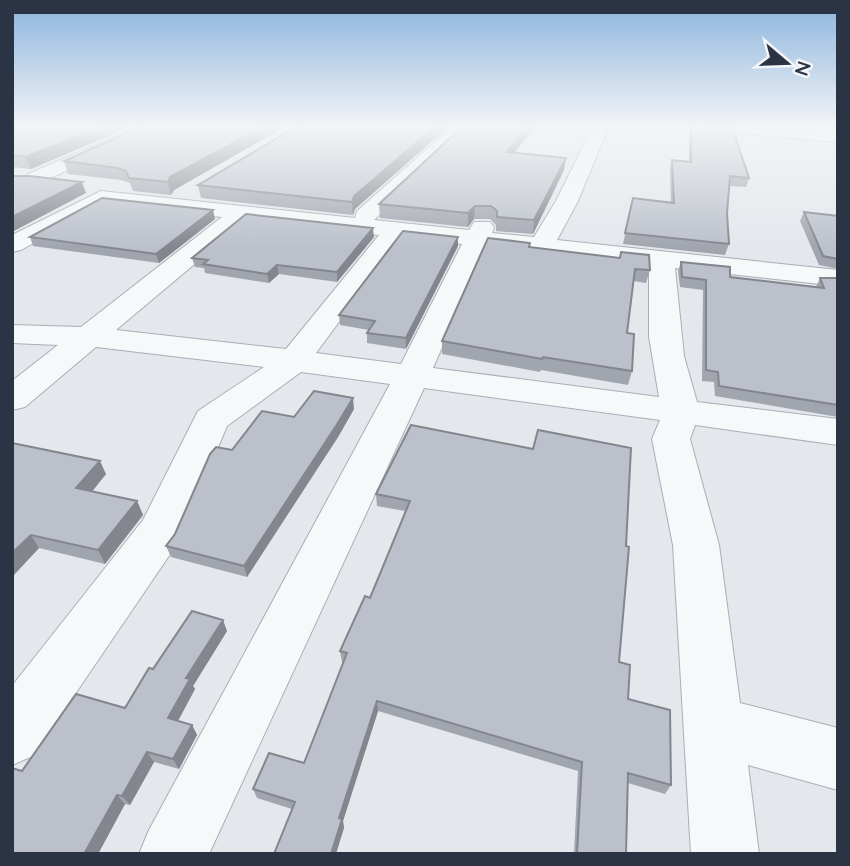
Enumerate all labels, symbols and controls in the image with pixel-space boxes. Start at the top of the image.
north arrow [752,28,822,98]
text: N [789,58,817,79]

